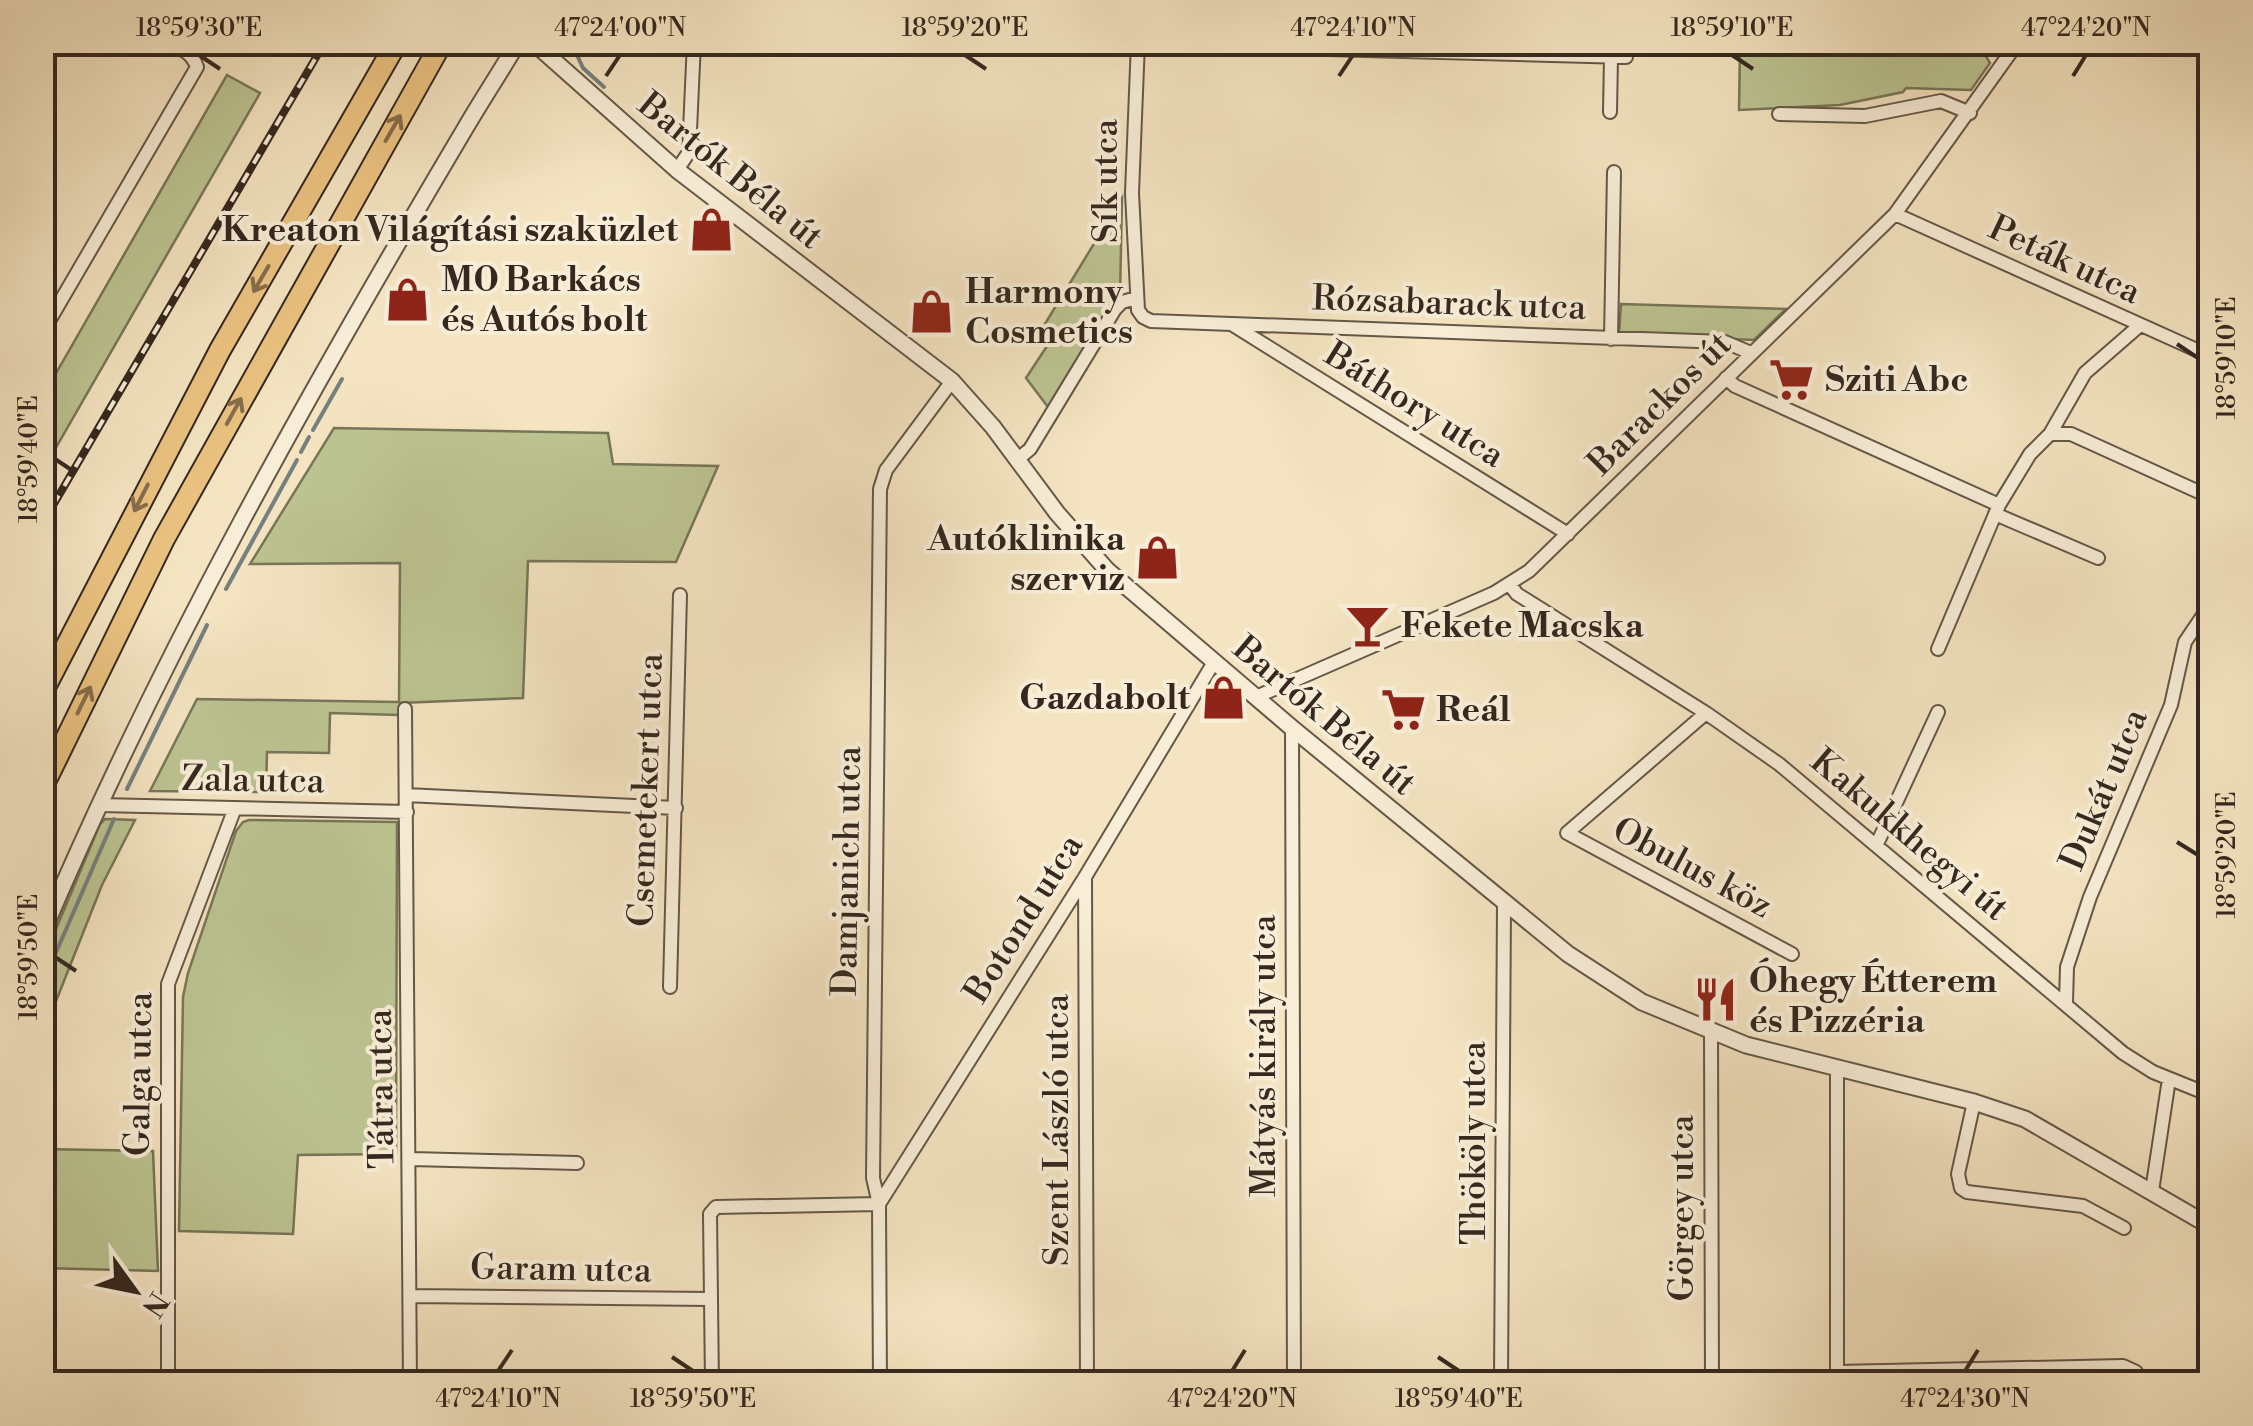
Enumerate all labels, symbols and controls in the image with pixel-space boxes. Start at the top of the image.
text: 18°59'30"E [136,13,262,44]
text: 47°24'00"N [554,13,686,44]
text: 18°59'20"E [901,13,1029,44]
text: 47°24'10"N [1290,13,1416,44]
text: 18°59'10"E [1671,13,1793,44]
text: 47°24'20"N [2021,13,2151,44]
street label: Bartók Béla út [628,83,831,259]
one-way arrow [383,114,403,143]
street label: Sík utca [1085,119,1128,243]
shop icon: Kreaton Világítási szaküzlet [687,205,735,253]
street label: Peták utca [1981,206,2147,314]
place label: Kreaton Világítási szaküzlet [222,209,679,252]
place label: M0 Barkács és Autós bolt [441,259,648,342]
one-way arrow [251,264,271,292]
place label: Harmony Cosmetics [965,271,1133,354]
shop icon: M0 Barkács és Autós bolt [384,275,432,323]
street label: Rózsabarack utca [1311,277,1587,330]
shop icon: Harmony Cosmetics [908,287,956,335]
text: 18°59'10"E [2212,297,2243,419]
street label: Barackos út [1579,323,1741,485]
street label: Báthory utca [1316,333,1512,478]
supermarket icon: Sziti Abc [1768,355,1816,403]
place label: Sziti Abc [1825,359,1969,402]
text: 18°59'40"E [14,395,45,523]
one-way arrow [224,397,244,427]
one-way arrow [131,482,150,512]
place label: Autóklinika szerviz [926,518,1126,601]
shop icon: Autóklinika szerviz [1134,534,1182,582]
bar icon: Fekete Macska [1344,601,1392,649]
place label: Fekete Macska [1401,605,1645,648]
street label: Bartók Béla út [1223,627,1424,805]
street label: Csemetekert utca [620,652,673,928]
shop icon: Gazdabolt [1199,673,1247,721]
place label: Gazdabolt [1019,677,1191,720]
one-way arrow [75,685,94,715]
supermarket icon: Reál [1379,685,1427,733]
place label: Reál [1436,689,1511,732]
street label: Dukát utca [2051,702,2158,877]
street label: Kakukkhegyi út [1801,740,2017,930]
street label: Damjanich utca [824,745,871,996]
street label: Zala utca [181,758,325,803]
text: 18°59'20"E [2212,791,2243,919]
street label: Obulus köz [1605,808,1779,928]
street label: Botond utca [955,826,1093,1012]
text: 18°59'50"E [14,894,45,1020]
street label: Mátyás király utca [1243,914,1286,1197]
place label: Óhegy Étterem és Pizzéria [1749,957,1997,1043]
restaurant icon: Óhegy Étterem és Pizzéria [1692,976,1740,1024]
street label: Galga utca [117,991,162,1157]
street label: Szent László utca [1036,993,1079,1266]
street label: Tátra utca [359,1008,404,1169]
street label: Thököly utca [1453,1041,1496,1245]
street label: Görgey utca [1661,1114,1704,1302]
north arrow [85,1241,185,1341]
street label: Garam utca [470,1246,652,1293]
text: N [134,1285,175,1323]
text: 47°24'10"N [435,1384,561,1415]
text: 18°59'50"E [630,1384,756,1415]
text: 47°24'20"N [1167,1384,1297,1415]
text: 18°59'40"E [1395,1384,1523,1415]
text: 47°24'30"N [1900,1384,2030,1415]

